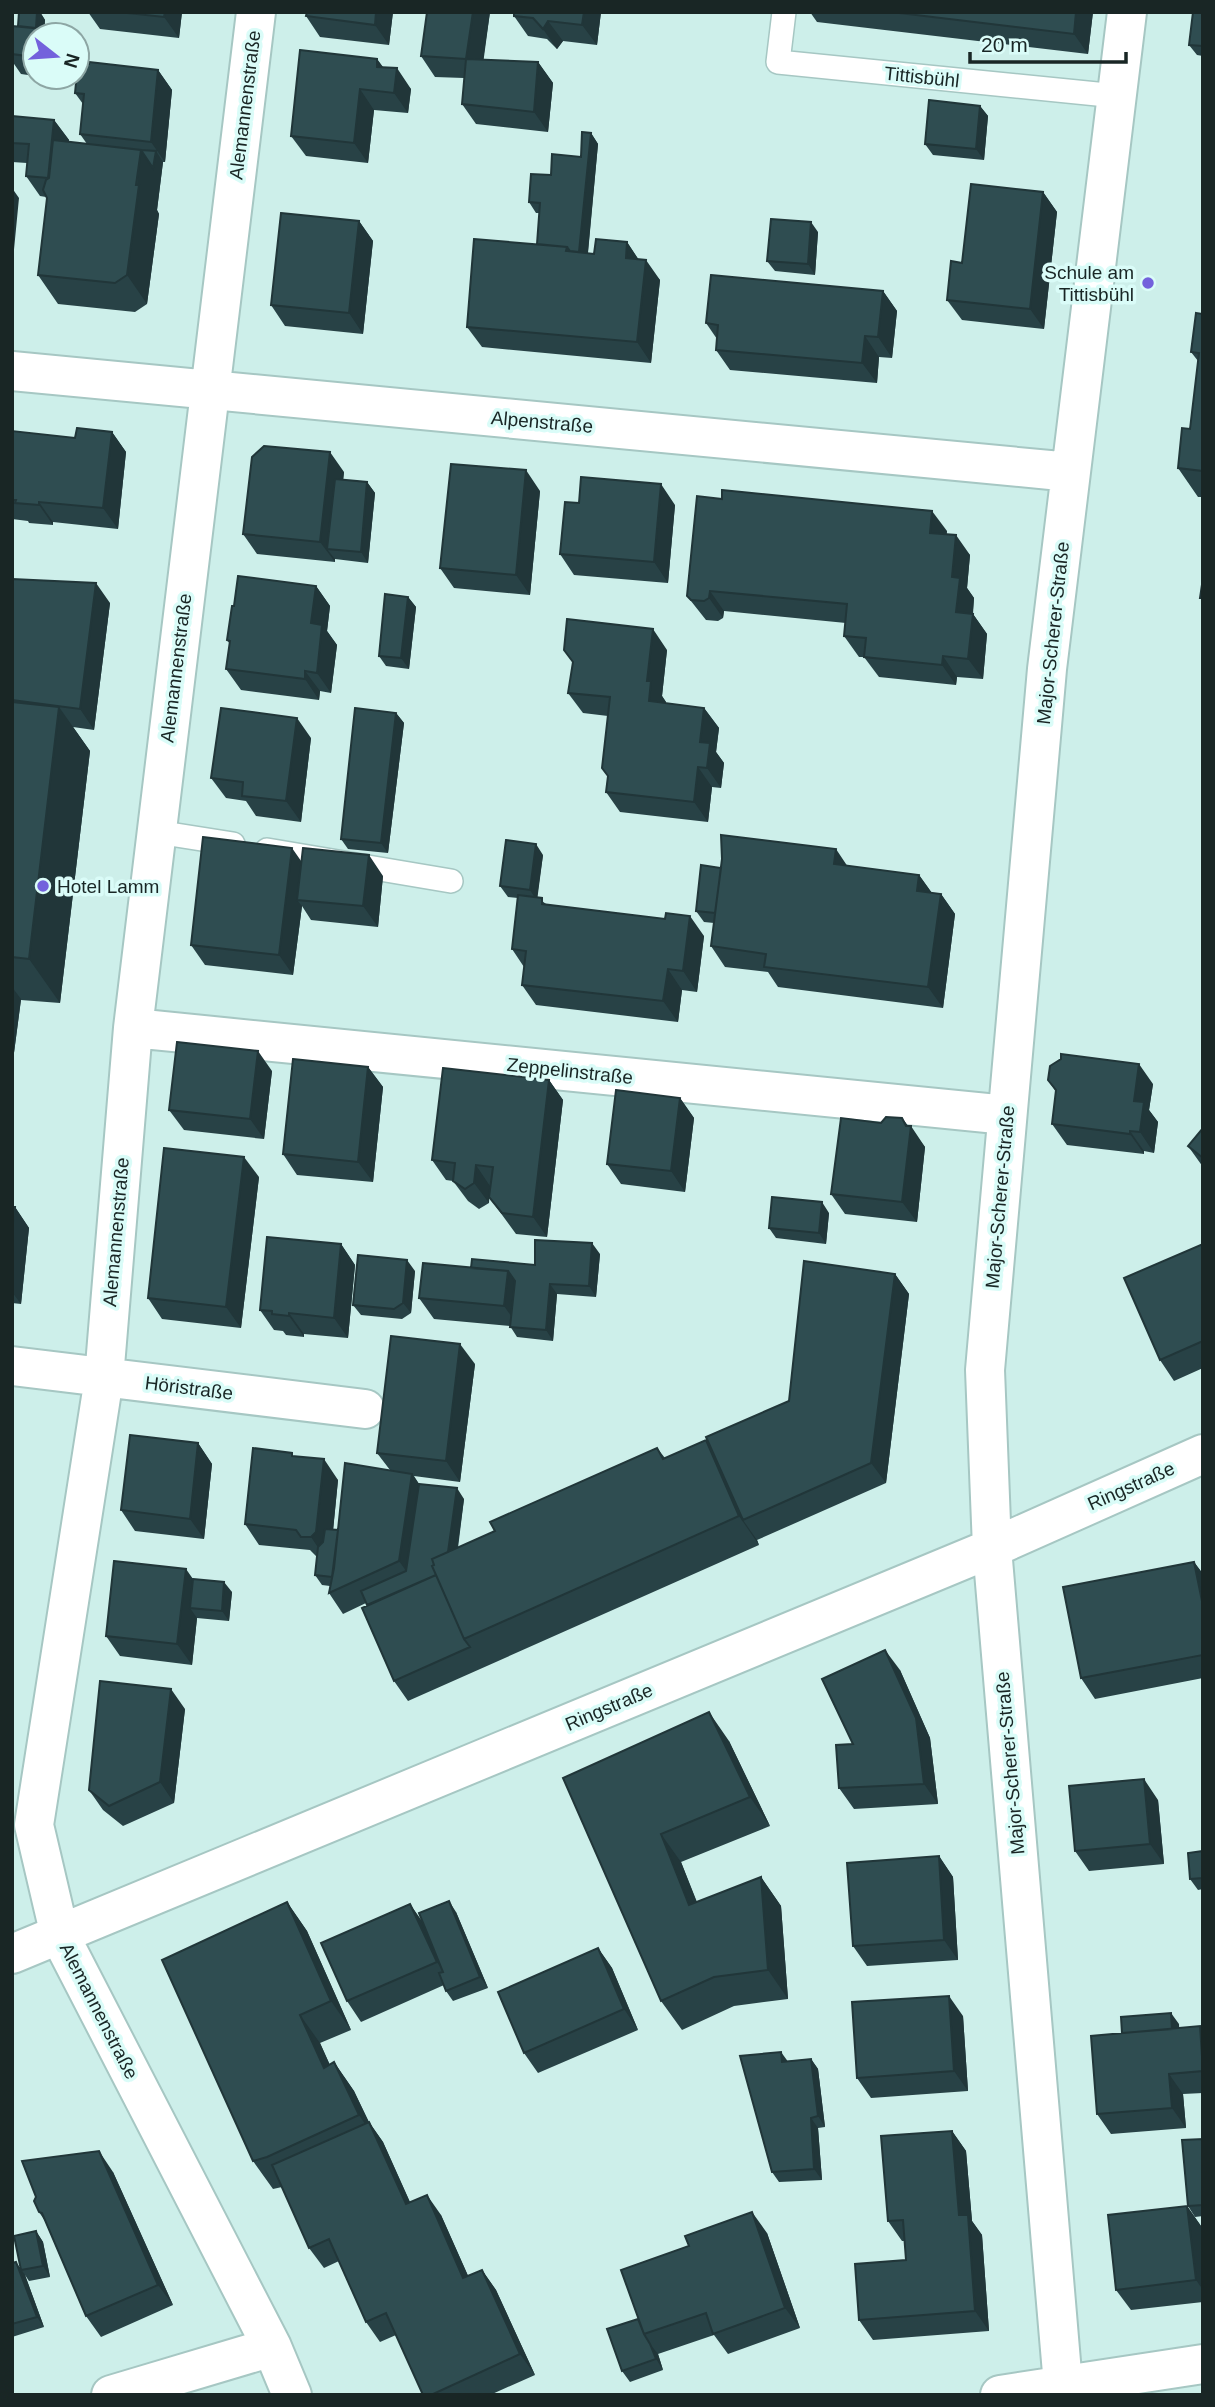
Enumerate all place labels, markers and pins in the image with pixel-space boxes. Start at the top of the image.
place label: Schule am Tittisbühl [1044,262,1134,305]
marker: Schule am Tittisbühl [1140,275,1156,291]
place label: Hotel Lamm [57,876,159,897]
marker: Hotel Lamm [35,878,51,894]

